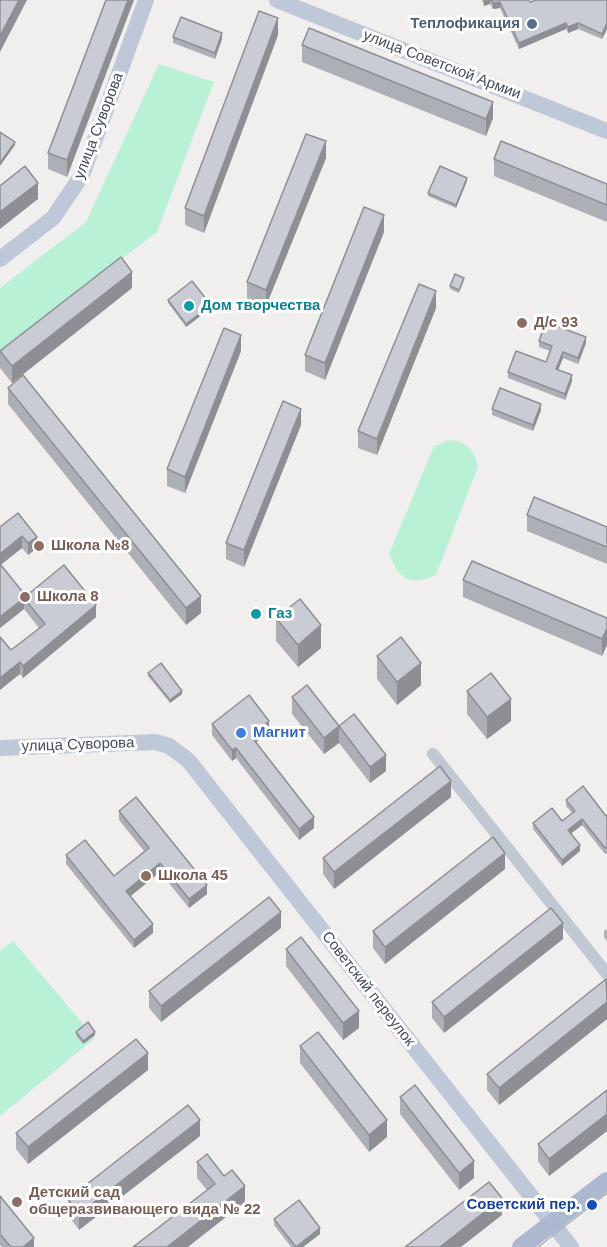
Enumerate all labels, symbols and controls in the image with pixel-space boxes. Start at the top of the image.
place label: Теплофикация [410,15,520,33]
marker: Теплофикация [525,17,539,31]
street label: улица Советской Армии [361,27,523,103]
street label: улица Суворова [70,70,128,182]
place label: Дом творчества [201,297,320,315]
marker: Дом творчества [182,299,196,313]
place label: Д/с 93 [534,314,578,332]
marker: Д/с 93 [515,316,529,330]
place label: Школа №8 [51,537,129,555]
marker: Школа №8 [32,539,46,553]
place label: Школа 8 [37,588,99,606]
marker: Школа 8 [18,590,32,604]
place label: Газ [268,605,292,623]
marker: Газ [249,607,263,621]
place label: Магнит [253,724,306,742]
marker: Магнит [234,726,248,740]
street label: улица Суворова [21,734,135,756]
place label: Школа 45 [158,867,228,885]
marker: Школа 45 [139,869,153,883]
street label: Советский переулок [318,928,418,1050]
place label: Детский сад общеразвивающего вида № 22 [29,1184,261,1219]
marker: Детский сад общеразвивающего вида № 22 [10,1195,24,1209]
place label: Советский пер. [466,1196,580,1214]
marker: Советский пер. [585,1198,599,1212]

